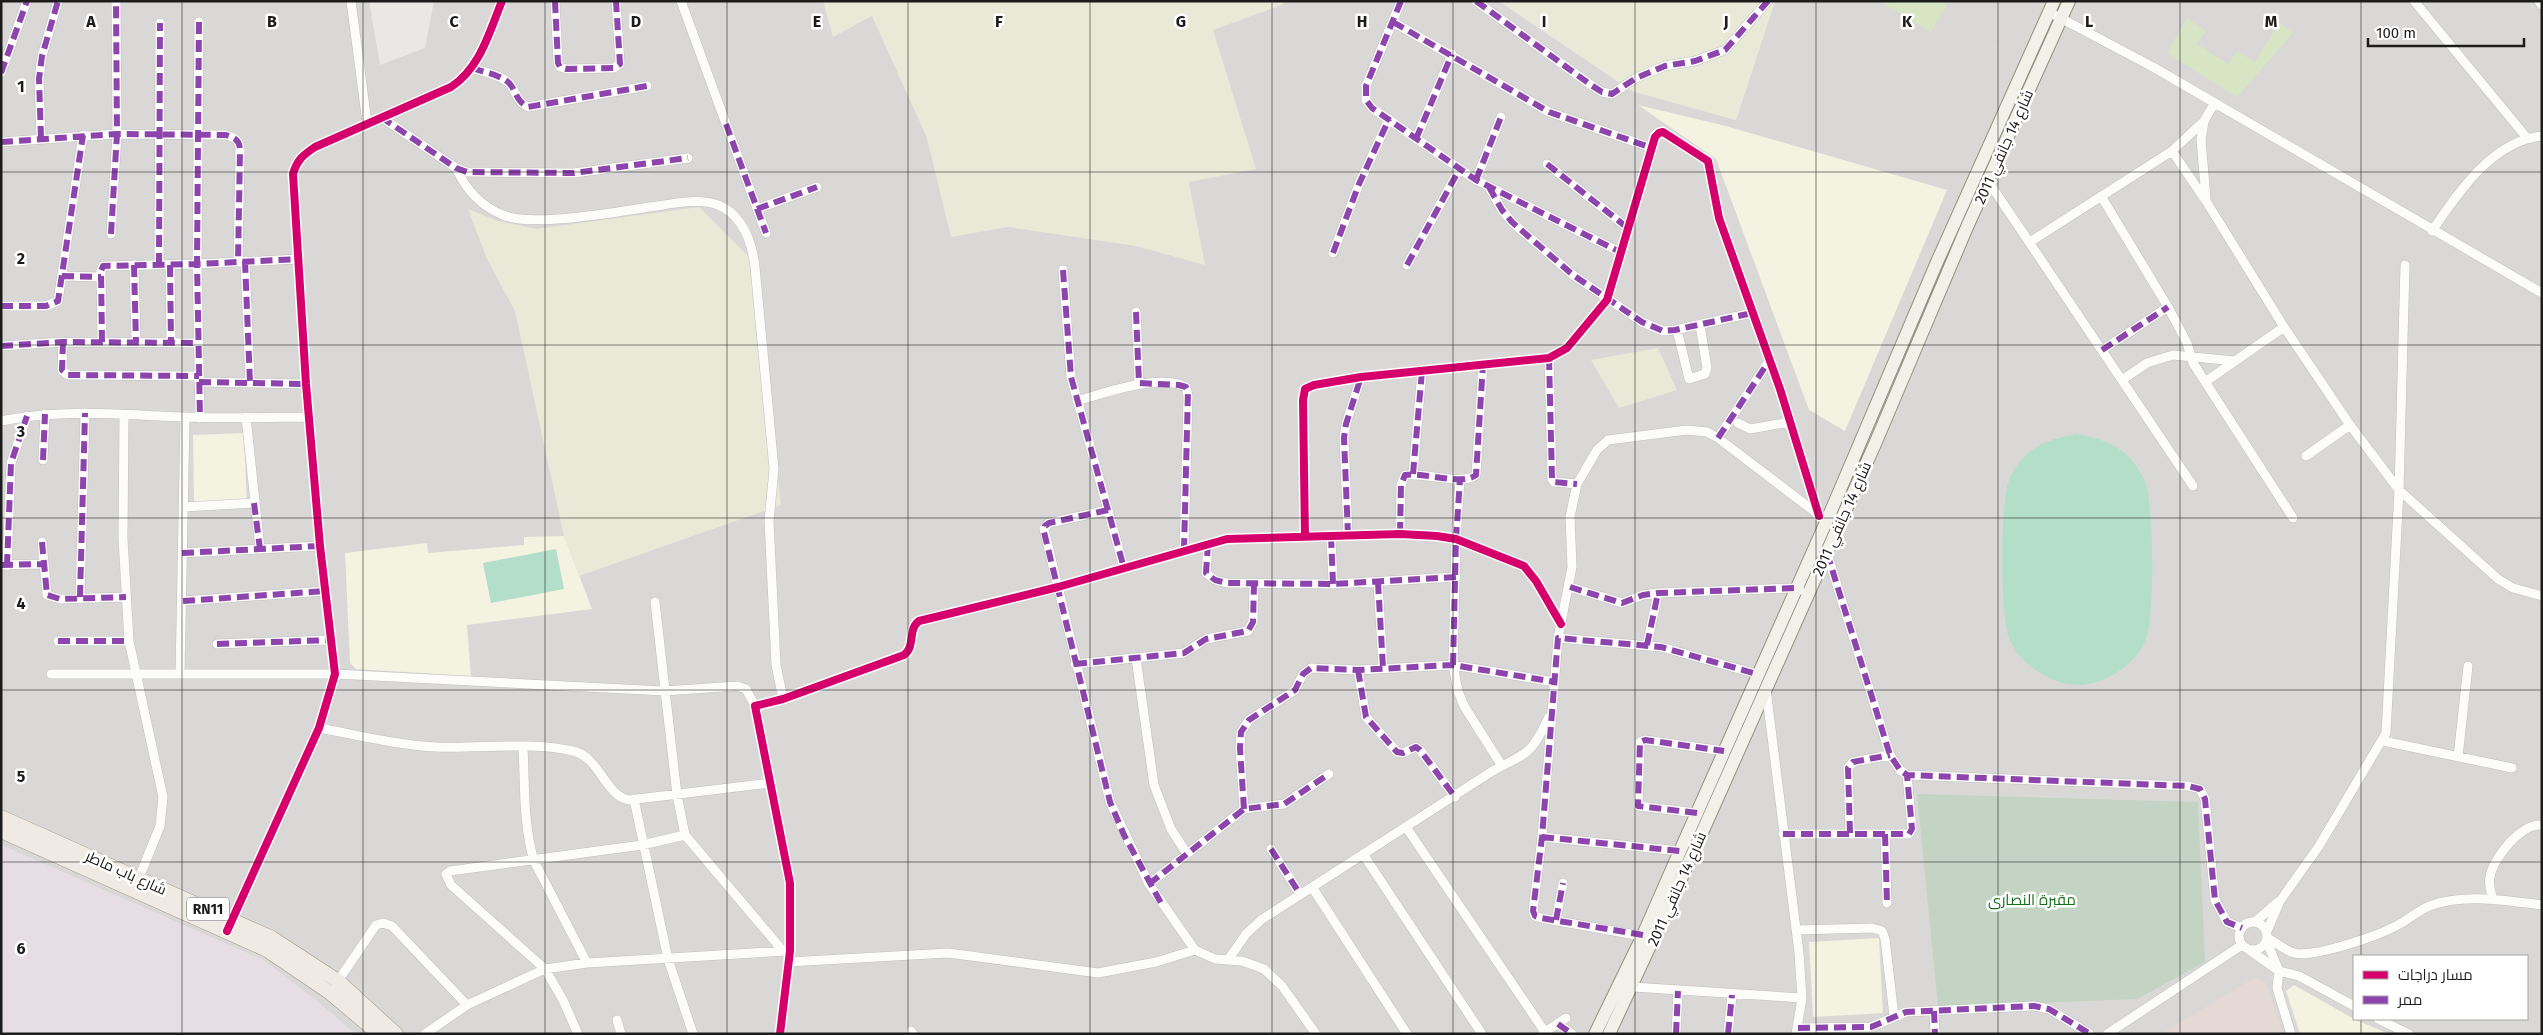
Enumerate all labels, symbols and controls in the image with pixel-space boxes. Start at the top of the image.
text: A [85,12,96,31]
text: B [267,12,277,31]
text: C [449,12,459,31]
text: D [631,12,641,31]
text: E [813,12,821,31]
text: F [995,12,1003,31]
text: G [1176,12,1186,31]
text: H [1357,12,1367,31]
text: I [1542,12,1546,31]
text: J [1722,12,1729,31]
text: K [1902,12,1913,31]
text: L [2085,12,2093,31]
text: M [2265,12,2278,31]
scale bar [2368,15,2524,47]
text: 100 m [2376,24,2416,42]
text: 1 [17,77,25,96]
street label: شارع 14 جانفي 2011 [1971,87,2040,208]
text: 2 [17,249,25,268]
text: 3 [16,422,25,441]
street label: شارع 14 جانفي 2011 [1809,459,1878,580]
text: 4 [16,594,26,613]
text: 5 [17,767,26,786]
street label: شارع 14 جانفي 2011 [1644,829,1713,950]
street label: شارع باب ماطر [81,847,169,901]
park label: مقبرة النصارى [1988,891,2076,910]
road number: RN11 [187,898,229,921]
text: 6 [16,939,26,958]
legend [2353,955,2528,1020]
text: مسار دراجات [2398,966,2473,984]
text: ممر [2397,991,2422,1009]

